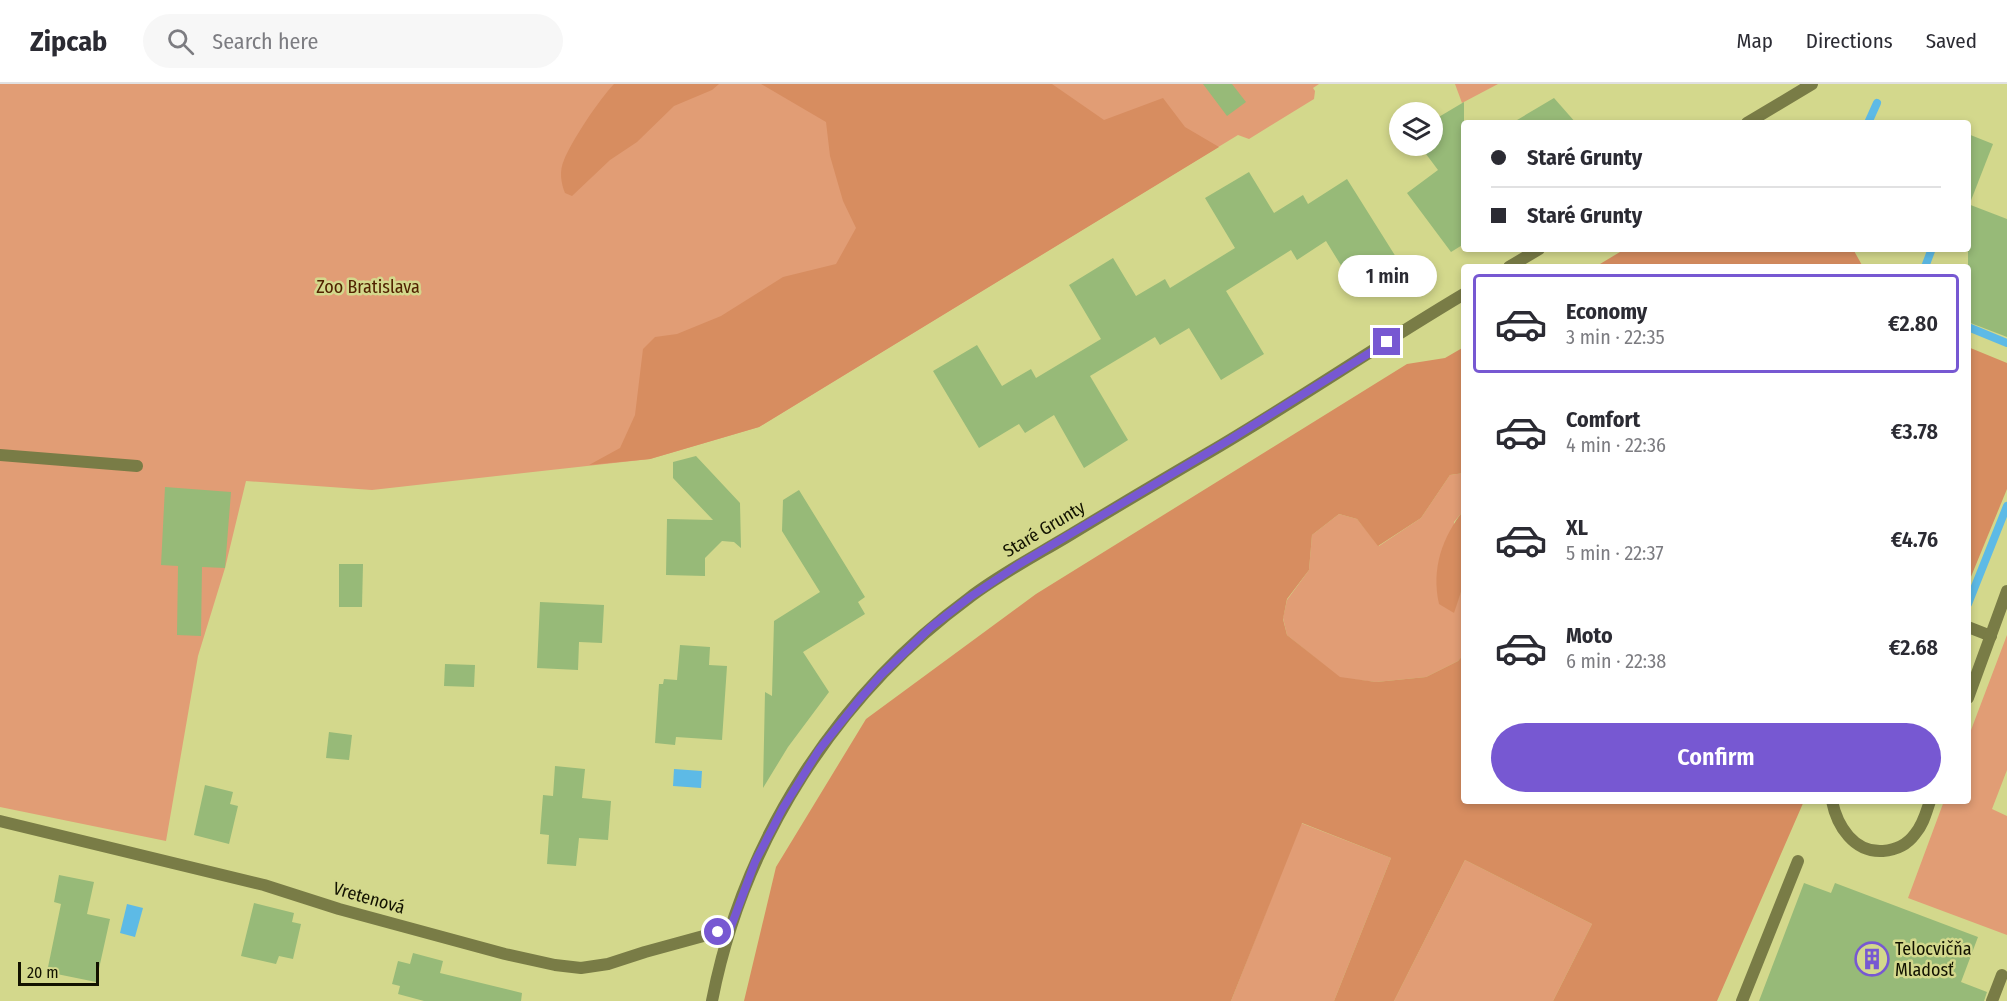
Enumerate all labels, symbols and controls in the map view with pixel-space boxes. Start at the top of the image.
search box [143,14,563,68]
text: Zipcab [30,25,107,58]
icon: search [164,25,197,58]
text: Search here [212,28,318,55]
text: Map [1736,28,1773,54]
text: Directions [1806,28,1893,54]
text: Saved [1926,28,1977,54]
map controls [1389,102,1443,156]
button: layers [1389,102,1443,156]
text: Staré Grunty [1527,144,1642,171]
text: Staré Grunty [1527,202,1642,229]
callout: 1 min [1338,255,1436,297]
text: 1 min [1366,264,1409,288]
park label: Zoo Bratislava [316,276,420,298]
icon: car [1494,297,1548,351]
text: Economy [1566,298,1647,325]
text: €2.80 [1888,310,1938,337]
text: 3 min · 22:35 [1566,325,1665,349]
route end [1373,328,1400,355]
icon: car [1494,405,1548,459]
text: Comfort [1566,406,1640,433]
text: €3.78 [1891,418,1938,445]
text: 4 min · 22:36 [1566,433,1666,457]
street label: Staré Grunty [999,496,1089,562]
icon: car [1494,513,1548,567]
text: XL [1566,514,1588,541]
text: €4.76 [1891,526,1938,553]
text: 5 min · 22:37 [1566,541,1664,565]
icon: car [1494,621,1548,675]
text: Moto [1566,622,1613,649]
text: €2.68 [1889,634,1938,661]
text: 6 min · 22:38 [1566,649,1666,673]
button: Confirm [1491,723,1941,792]
street label: Vretenová [331,877,408,919]
route start [704,918,731,945]
place label: Telocvičňa Mladosť [1895,938,1972,981]
building icon: Telocvičňa Mladosť [1854,941,1890,977]
scale bar [18,959,99,986]
text: 20 m [27,963,58,982]

